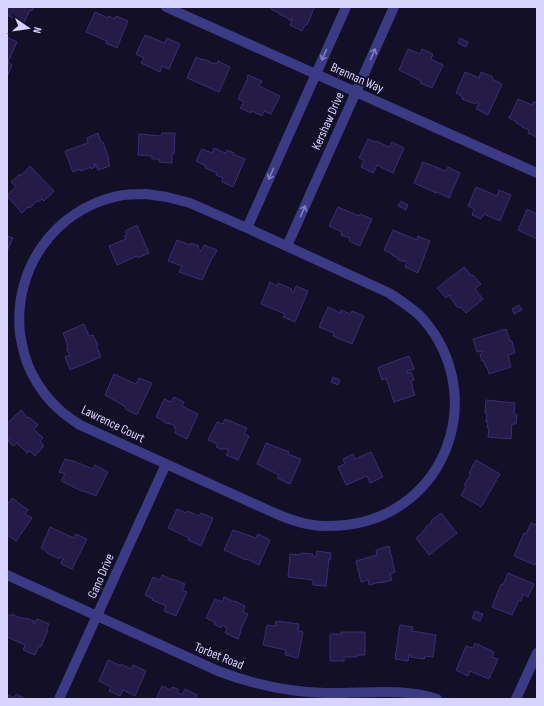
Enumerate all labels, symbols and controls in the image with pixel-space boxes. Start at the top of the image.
north arrow [8,8,48,48]
text: N [30,26,44,35]
one-way arrow [370,48,377,60]
one-way arrow [320,49,327,61]
street label: Brennan Way [328,59,386,97]
street label: Kershaw Drive [308,90,348,152]
one-way arrow [267,167,274,179]
one-way arrow [299,205,307,217]
street label: Lawrence Court [79,402,147,446]
street label: Gano Drive [84,551,118,601]
street label: Torbet Road [192,639,246,673]

